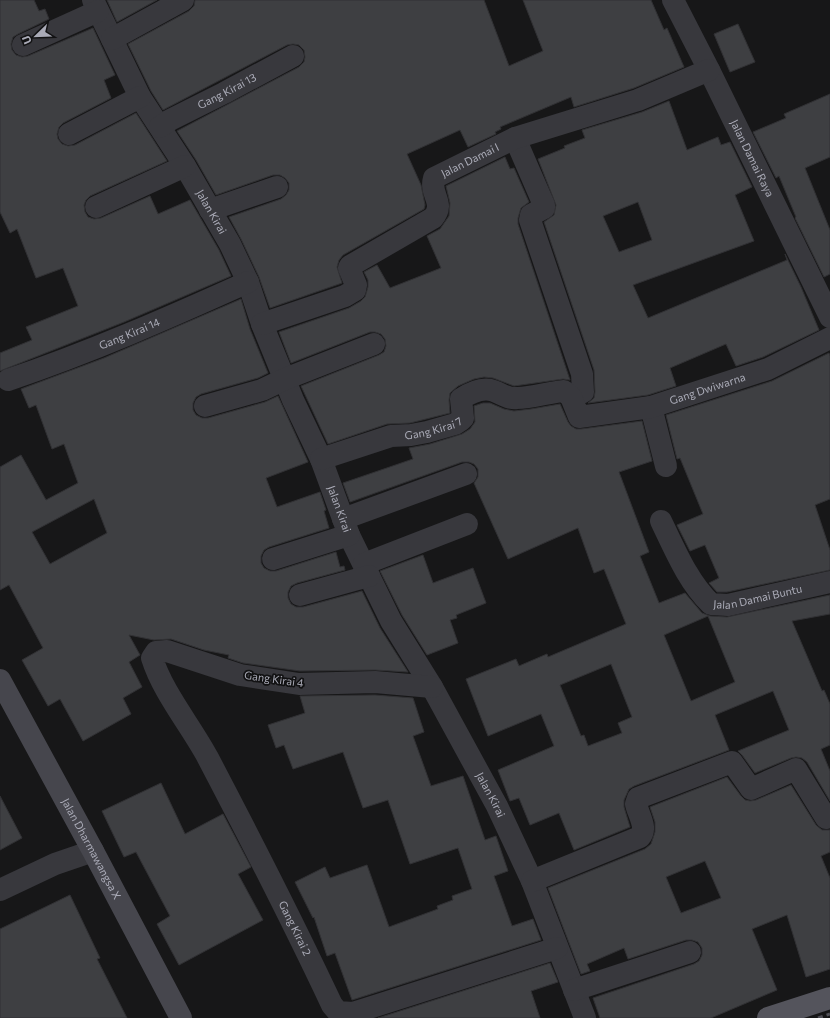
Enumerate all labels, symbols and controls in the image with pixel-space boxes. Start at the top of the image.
north arrow [16,16,56,56]
text: U [19,34,34,46]
street label: Gang Kirai 13 [195,70,258,111]
street label: Jalan Damai Raya [727,117,777,199]
street label: Jalan Damai I [439,140,501,180]
street label: Jalan Kirai [193,187,230,236]
street label: Gang Kirai 14 [97,315,162,352]
street label: Gang Dwiwarna [668,370,747,407]
street label: Gang Kirai 7 [404,414,465,441]
street label: Jalan Kirai [324,483,354,534]
street label: Jalan Damai Buntu [713,582,803,611]
street label: Gang Kirai 4 [243,668,305,689]
street label: Jalan Kirai [473,770,508,819]
street label: Jalan Dharmawangsa X [59,796,125,902]
street label: Gang Kirai 2 [276,898,314,958]

